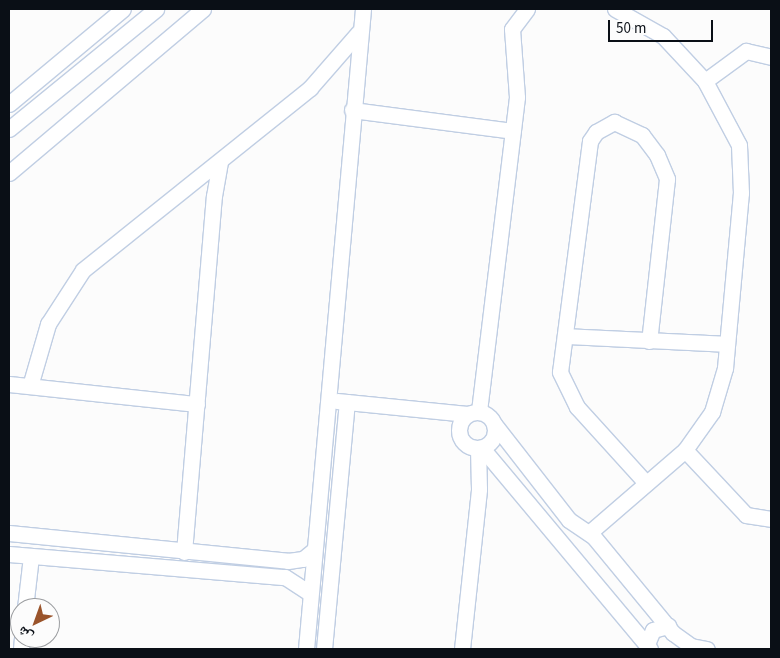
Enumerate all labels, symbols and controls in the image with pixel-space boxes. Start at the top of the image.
scale bar [610,10,715,42]
text: 50 m [616,18,646,39]
north arrow [10,598,60,648]
text: ش [13,621,38,646]

